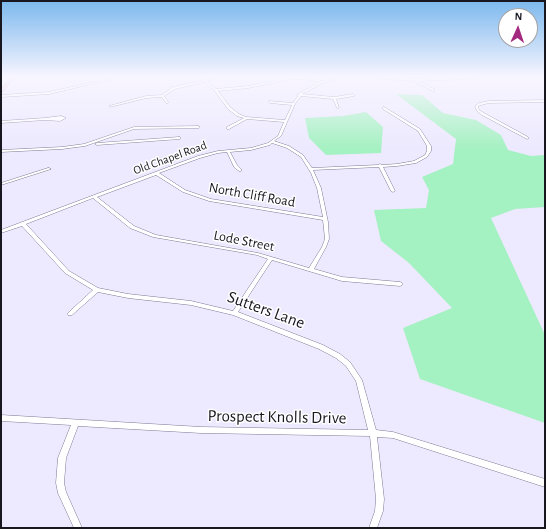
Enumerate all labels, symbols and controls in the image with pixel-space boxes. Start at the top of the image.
north arrow [498,8,538,48]
text: N [514,11,523,22]
street label: Old Chapel Road [131,138,209,178]
street label: North Cliff Road [208,179,296,211]
street label: Lode Street [212,227,276,255]
street label: Sutters Lane [224,287,308,333]
street label: Prospect Knolls Drive [207,406,347,428]

